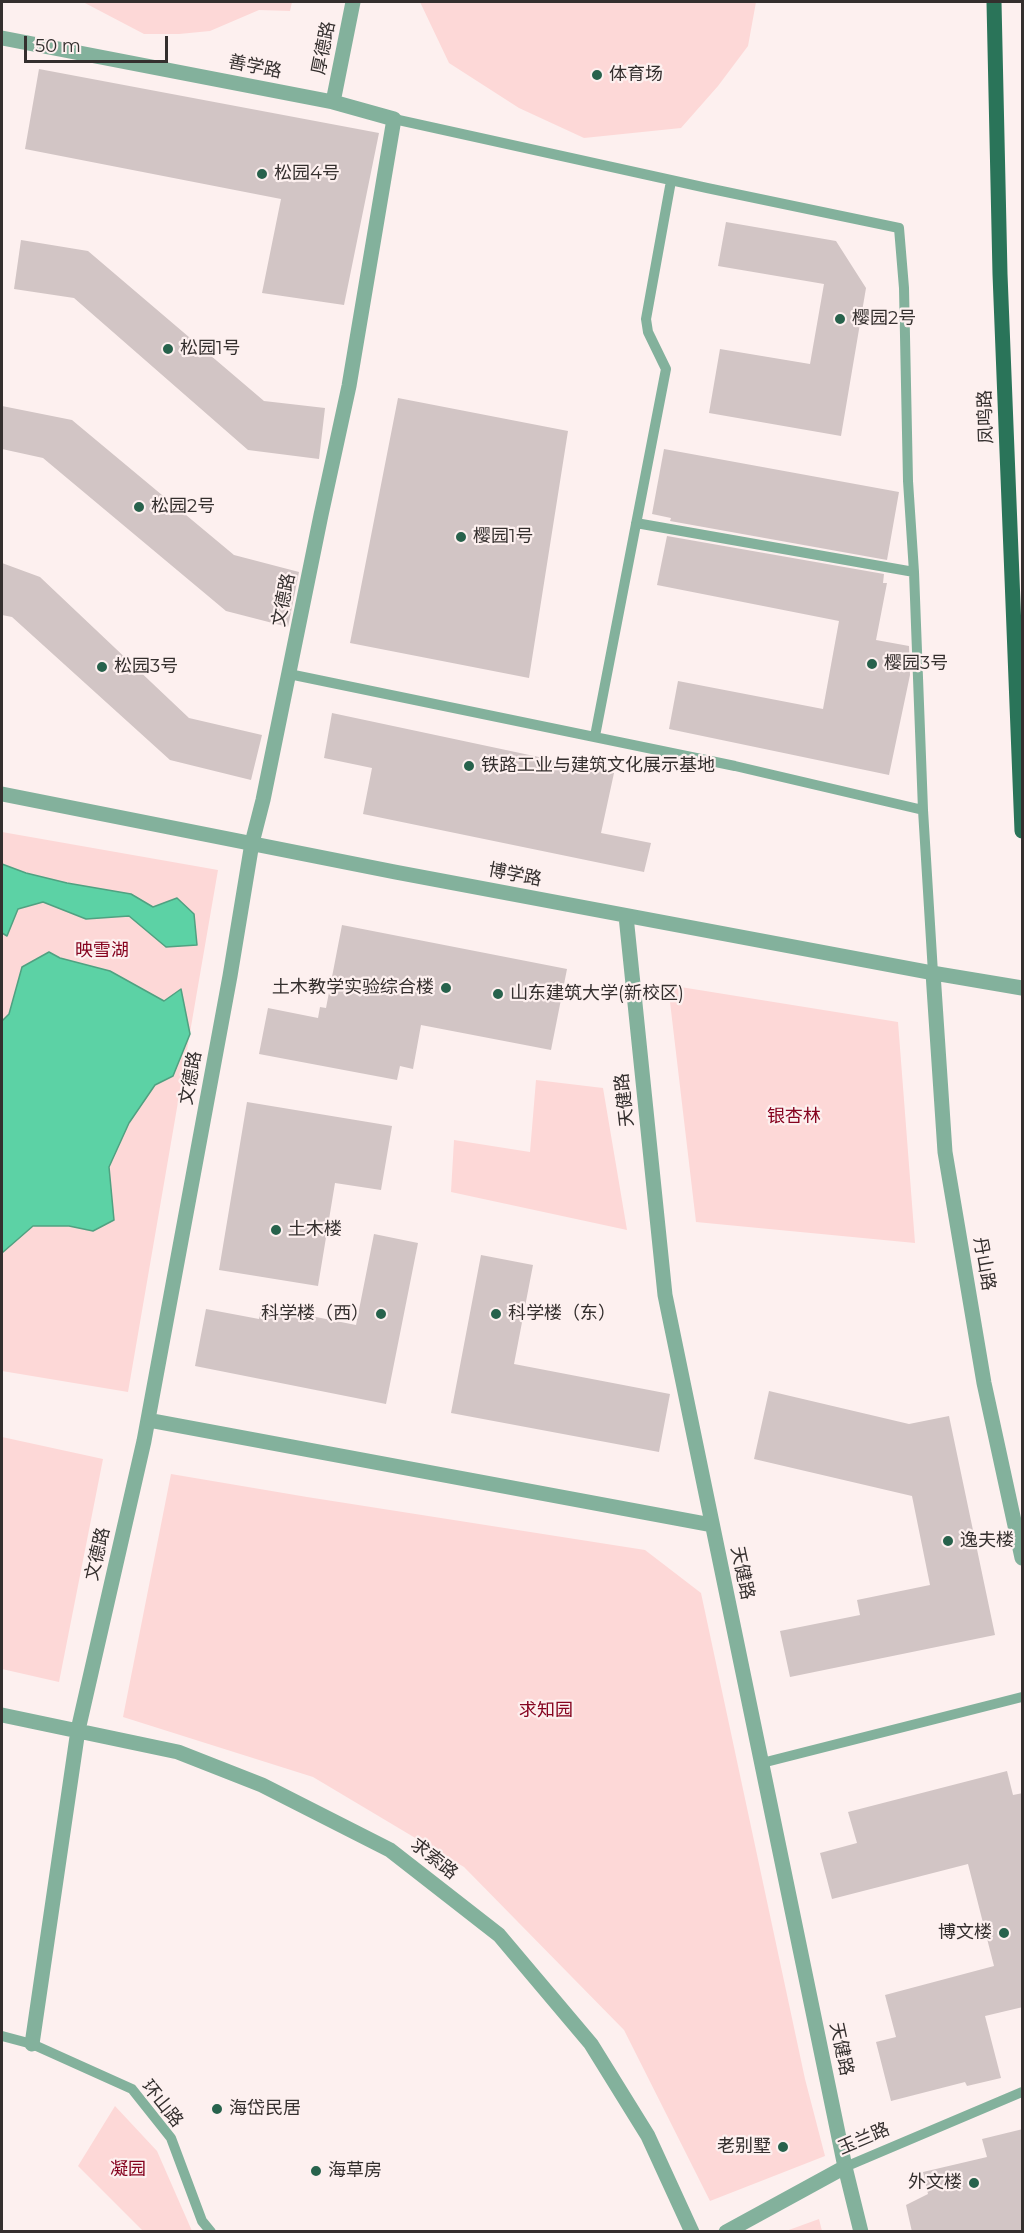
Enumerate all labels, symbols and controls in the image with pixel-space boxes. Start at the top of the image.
street label: 厚德路 [308,19,340,77]
scale bar [27,24,171,62]
text: 50 m [35,35,81,57]
street label: 善学路 [226,51,284,83]
place label: 体育场 [609,64,663,86]
marker: 体育场 [590,68,604,82]
place label: 松园4号 [274,163,340,185]
marker: 松园4号 [255,167,269,181]
place label: 樱园2号 [852,308,916,330]
marker: 樱园2号 [833,312,847,326]
place label: 松园1号 [180,338,240,360]
marker: 松园1号 [161,342,175,356]
street label: 凤鸣路 [974,390,998,444]
place label: 松园2号 [151,496,215,518]
marker: 松园2号 [132,500,146,514]
place label: 樱园1号 [473,526,533,548]
marker: 樱园1号 [454,530,468,544]
street label: 文德路 [268,571,300,629]
place label: 樱园3号 [884,653,948,675]
place label: 松园3号 [114,656,178,678]
marker: 樱园3号 [865,657,879,671]
marker: 松园3号 [95,660,109,674]
place label: 铁路工业与建筑文化展示基地 [481,755,715,777]
marker: 铁路工业与建筑文化展示基地 [462,759,476,773]
street label: 博学路 [486,859,544,891]
park label: 映雪湖 [75,940,129,962]
place label: 土木教学实验综合楼 [272,977,434,999]
marker: 土木教学实验综合楼 [439,981,453,995]
place label: 山东建筑大学(新校区) [510,983,684,1005]
marker: 山东建筑大学(新校区) [491,987,505,1001]
street label: 文德路 [176,1050,206,1106]
street label: 天健路 [611,1072,639,1128]
park label: 银杏林 [767,1106,821,1128]
place label: 土木楼 [288,1219,342,1241]
marker: 土木楼 [269,1223,283,1237]
street label: 丹山路 [969,1236,999,1292]
place label: 科学楼（西） [261,1303,369,1325]
place label: 科学楼（东） [508,1303,616,1325]
marker: 科学楼（西） [374,1307,388,1321]
marker: 科学楼（东） [489,1307,503,1321]
street label: 文德路 [81,1525,115,1583]
place label: 逸夫楼 [960,1530,1014,1552]
marker: 逸夫楼 [941,1534,955,1548]
street label: 天健路 [726,1544,758,1602]
park label: 求知园 [519,1700,573,1722]
street label: 求索路 [406,1834,462,1884]
place label: 博文楼 [938,1922,992,1944]
marker: 博文楼 [997,1926,1011,1940]
street label: 天健路 [825,2020,857,2078]
street label: 环山路 [137,2076,187,2132]
place label: 海岱民居 [229,2098,301,2120]
marker: 海岱民居 [210,2102,224,2116]
street label: 玉兰路 [835,2119,893,2159]
place label: 老别墅 [717,2136,771,2158]
marker: 老别墅 [776,2140,790,2154]
park label: 凝园 [110,2159,146,2181]
place label: 海草房 [328,2160,382,2182]
marker: 海草房 [309,2164,323,2178]
place label: 外文楼 [908,2172,962,2194]
marker: 外文楼 [967,2176,981,2190]

